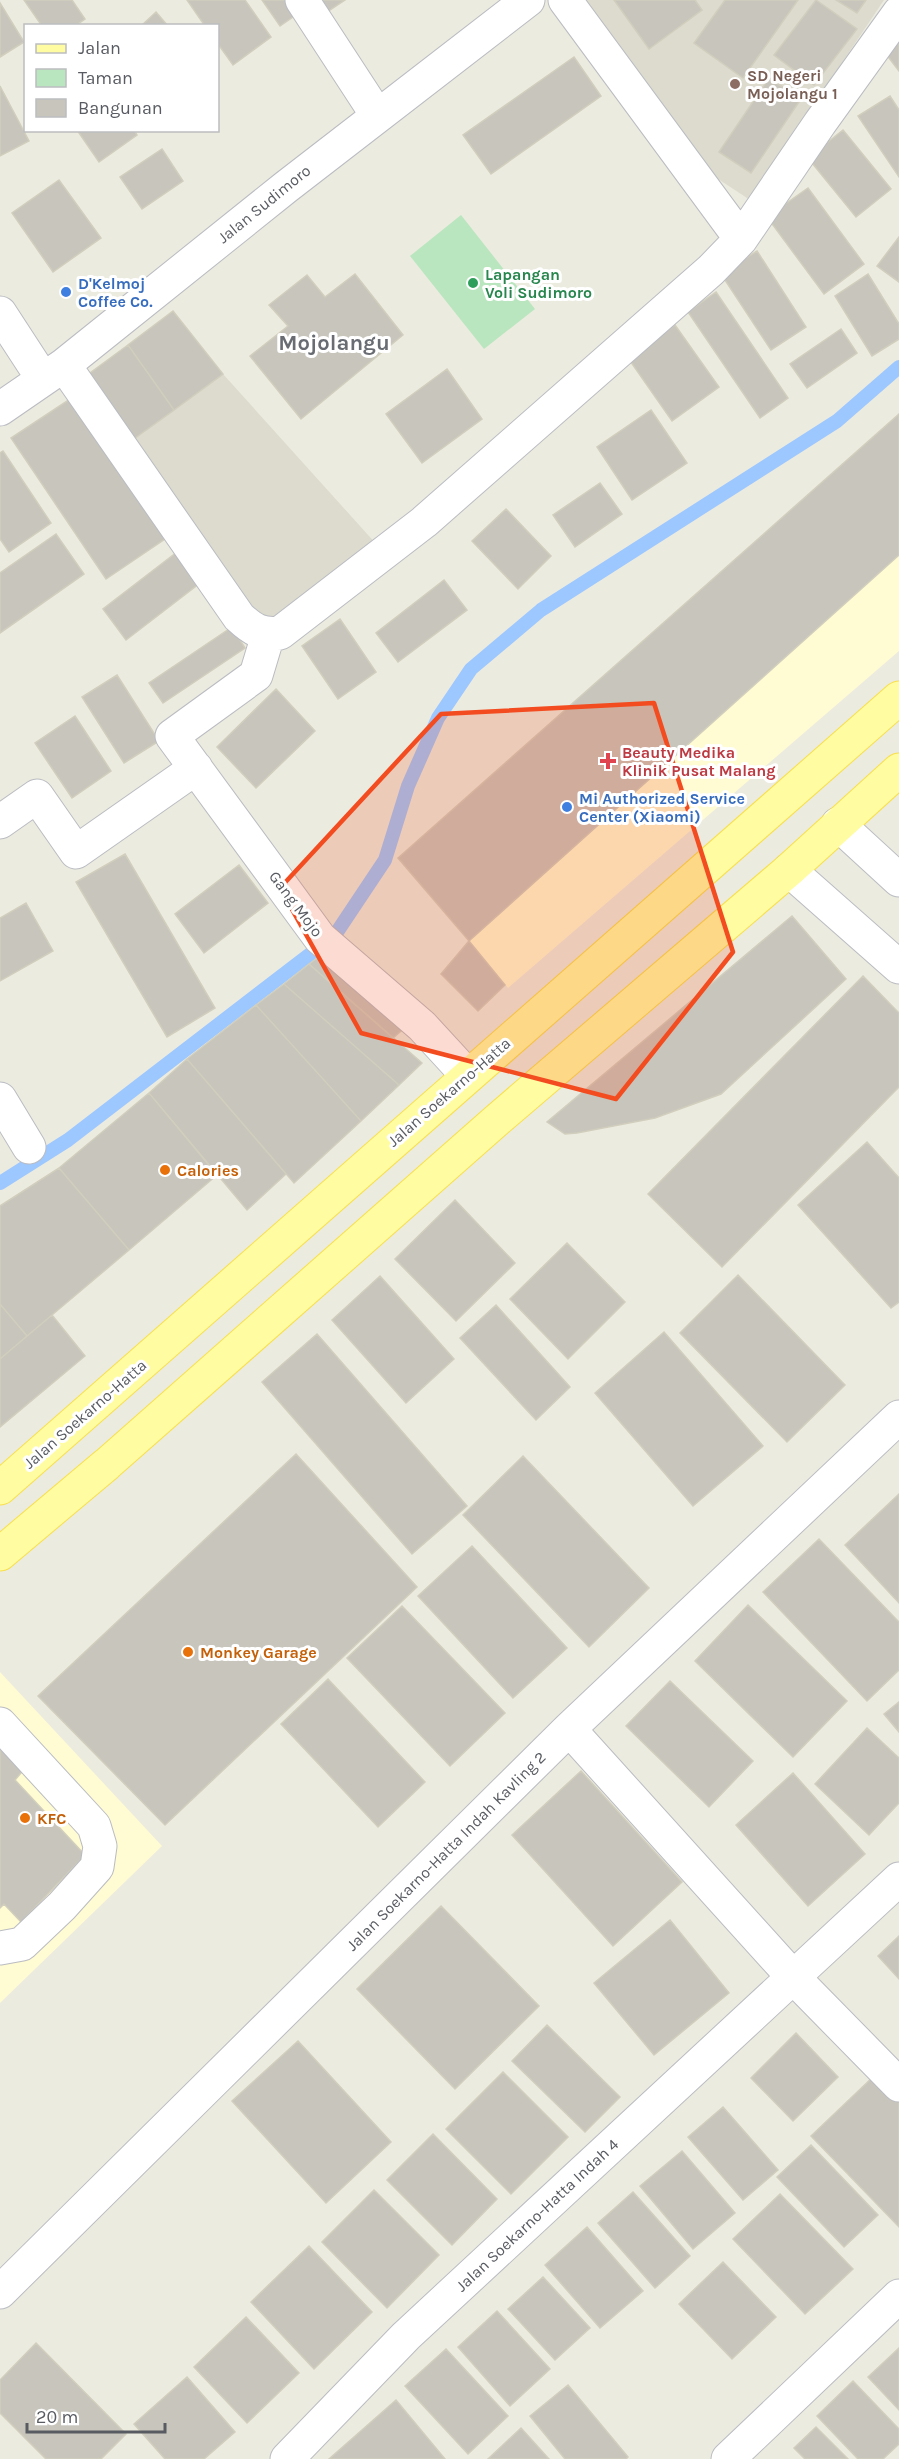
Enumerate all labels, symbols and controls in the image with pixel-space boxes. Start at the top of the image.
legend [24,24,219,132]
text: Jalan [78,37,121,59]
place label: SD Negeri Mojolangu 1 [747,66,838,103]
text: Taman [78,67,133,89]
marker: SD Negeri Mojolangu 1 [728,77,742,91]
text: Bangunan [78,97,163,119]
street label: Jalan Sudimoro [214,161,314,247]
place label: Lapangan Voli Sudimoro [485,265,592,302]
place label: D'Kelmoj Coffee Co. [78,274,153,311]
marker: Lapangan Voli Sudimoro [466,276,480,290]
marker: D'Kelmoj Coffee Co. [59,285,73,299]
district label: Mojolangu [278,330,390,356]
place label: Beauty Medika Klinik Pusat Malang [622,743,776,780]
marker: Beauty Medika Klinik Pusat Malang [599,752,617,770]
place label: Mi Authorized Service Center (Xiaomi) [579,789,745,826]
marker: Mi Authorized Service Center (Xiaomi) [560,800,574,814]
street label: Gang Mojo [265,867,327,941]
street label: Jalan Soekarno-Hatta [384,1033,514,1151]
place label: Calories [177,1161,239,1180]
marker: Calories [158,1163,172,1177]
street label: Jalan Soekarno-Hatta [20,1355,150,1473]
place label: Monkey Garage [200,1643,317,1662]
marker: Monkey Garage [181,1645,195,1659]
street label: Jalan Soekarno-Hatta Indah Kavling 2 [342,1747,550,1955]
place label: KFC [37,1809,66,1828]
marker: KFC [18,1811,32,1825]
street label: Jalan Soekarno-Hatta Indah 4 [452,2135,622,2295]
scale bar [27,2396,165,2434]
text: 20 m [36,2406,78,2428]

